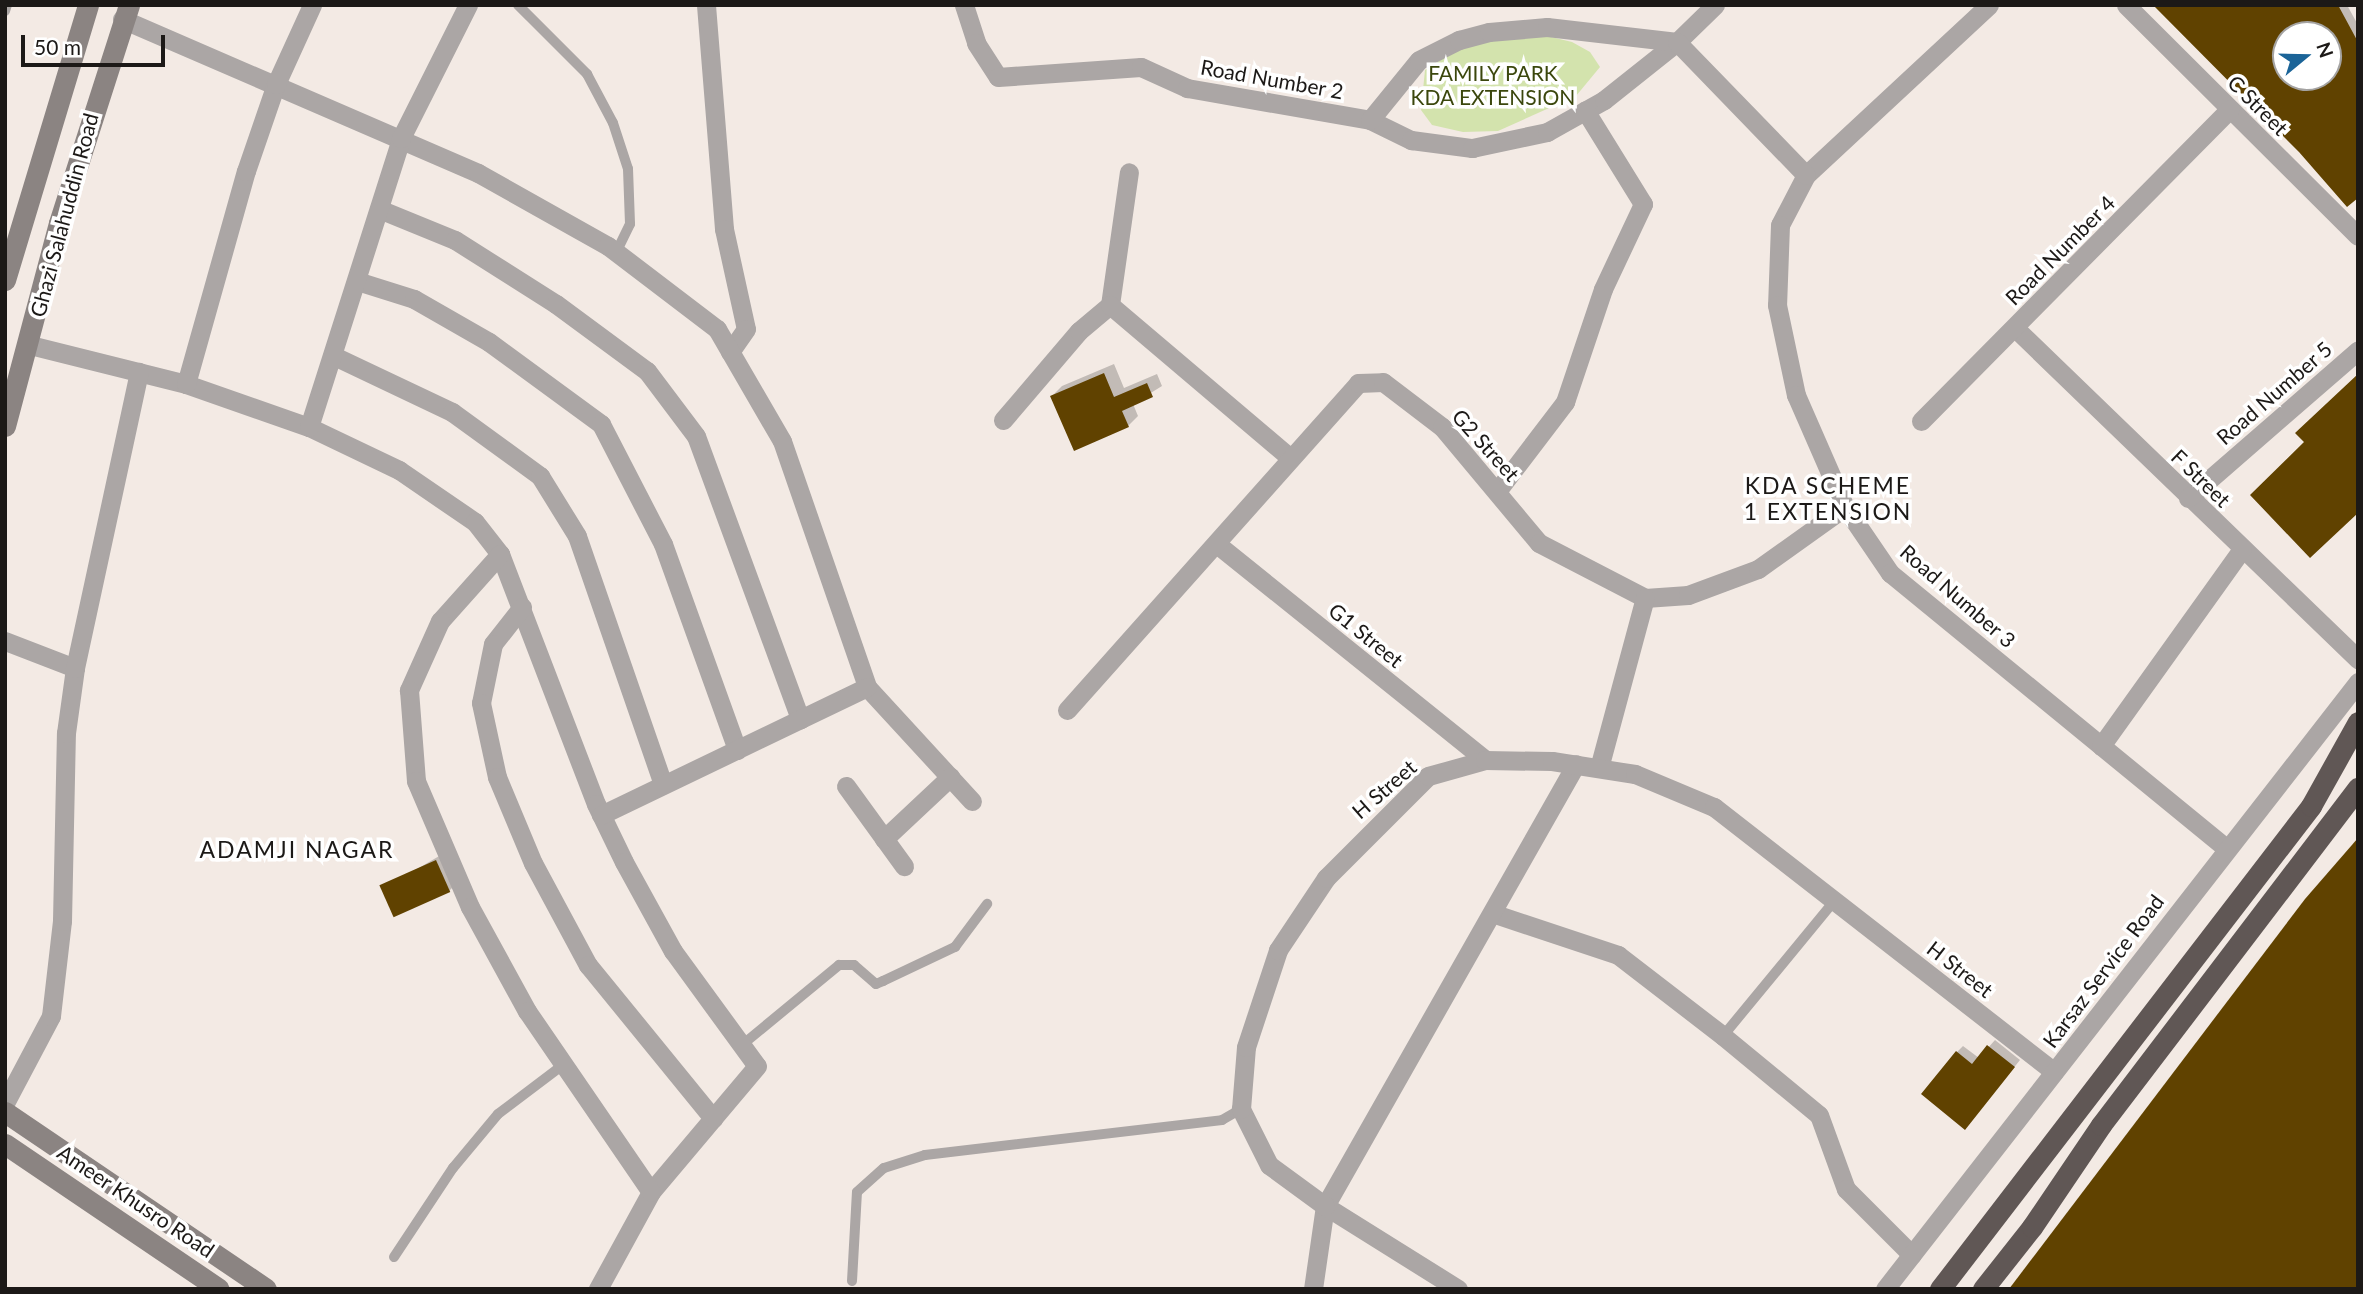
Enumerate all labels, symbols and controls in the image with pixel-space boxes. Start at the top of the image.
scale bar [24,21,168,65]
north arrow [2272,21,2342,91]
text: 50 m [34,34,81,59]
text: N [2312,39,2339,60]
street label: Road Number 2 [1198,54,1346,104]
park label: FAMILY PARK KDA EXTENSION [1410,60,1576,110]
street label: C Street [2223,70,2293,140]
street label: Ghazi Salahuddin Road [25,110,103,320]
street label: Road Number 4 [2000,190,2120,310]
street label: Road Number 5 [2211,336,2337,450]
street label: G2 Street [1447,404,1525,486]
street label: F Street [2166,444,2236,512]
district label: KDA SCHEME 1 EXTENSION [1745,471,1911,525]
street label: Road Number 3 [1895,539,2021,653]
street label: G1 Street [1324,597,1408,673]
street label: H Street [1347,754,1421,824]
district label: ADAMJI NAGAR [201,835,393,863]
street label: Karsaz Service Road [2037,890,2169,1052]
street label: H Street [1922,935,1998,1003]
street label: Ameer Khusro Road [53,1139,219,1263]

